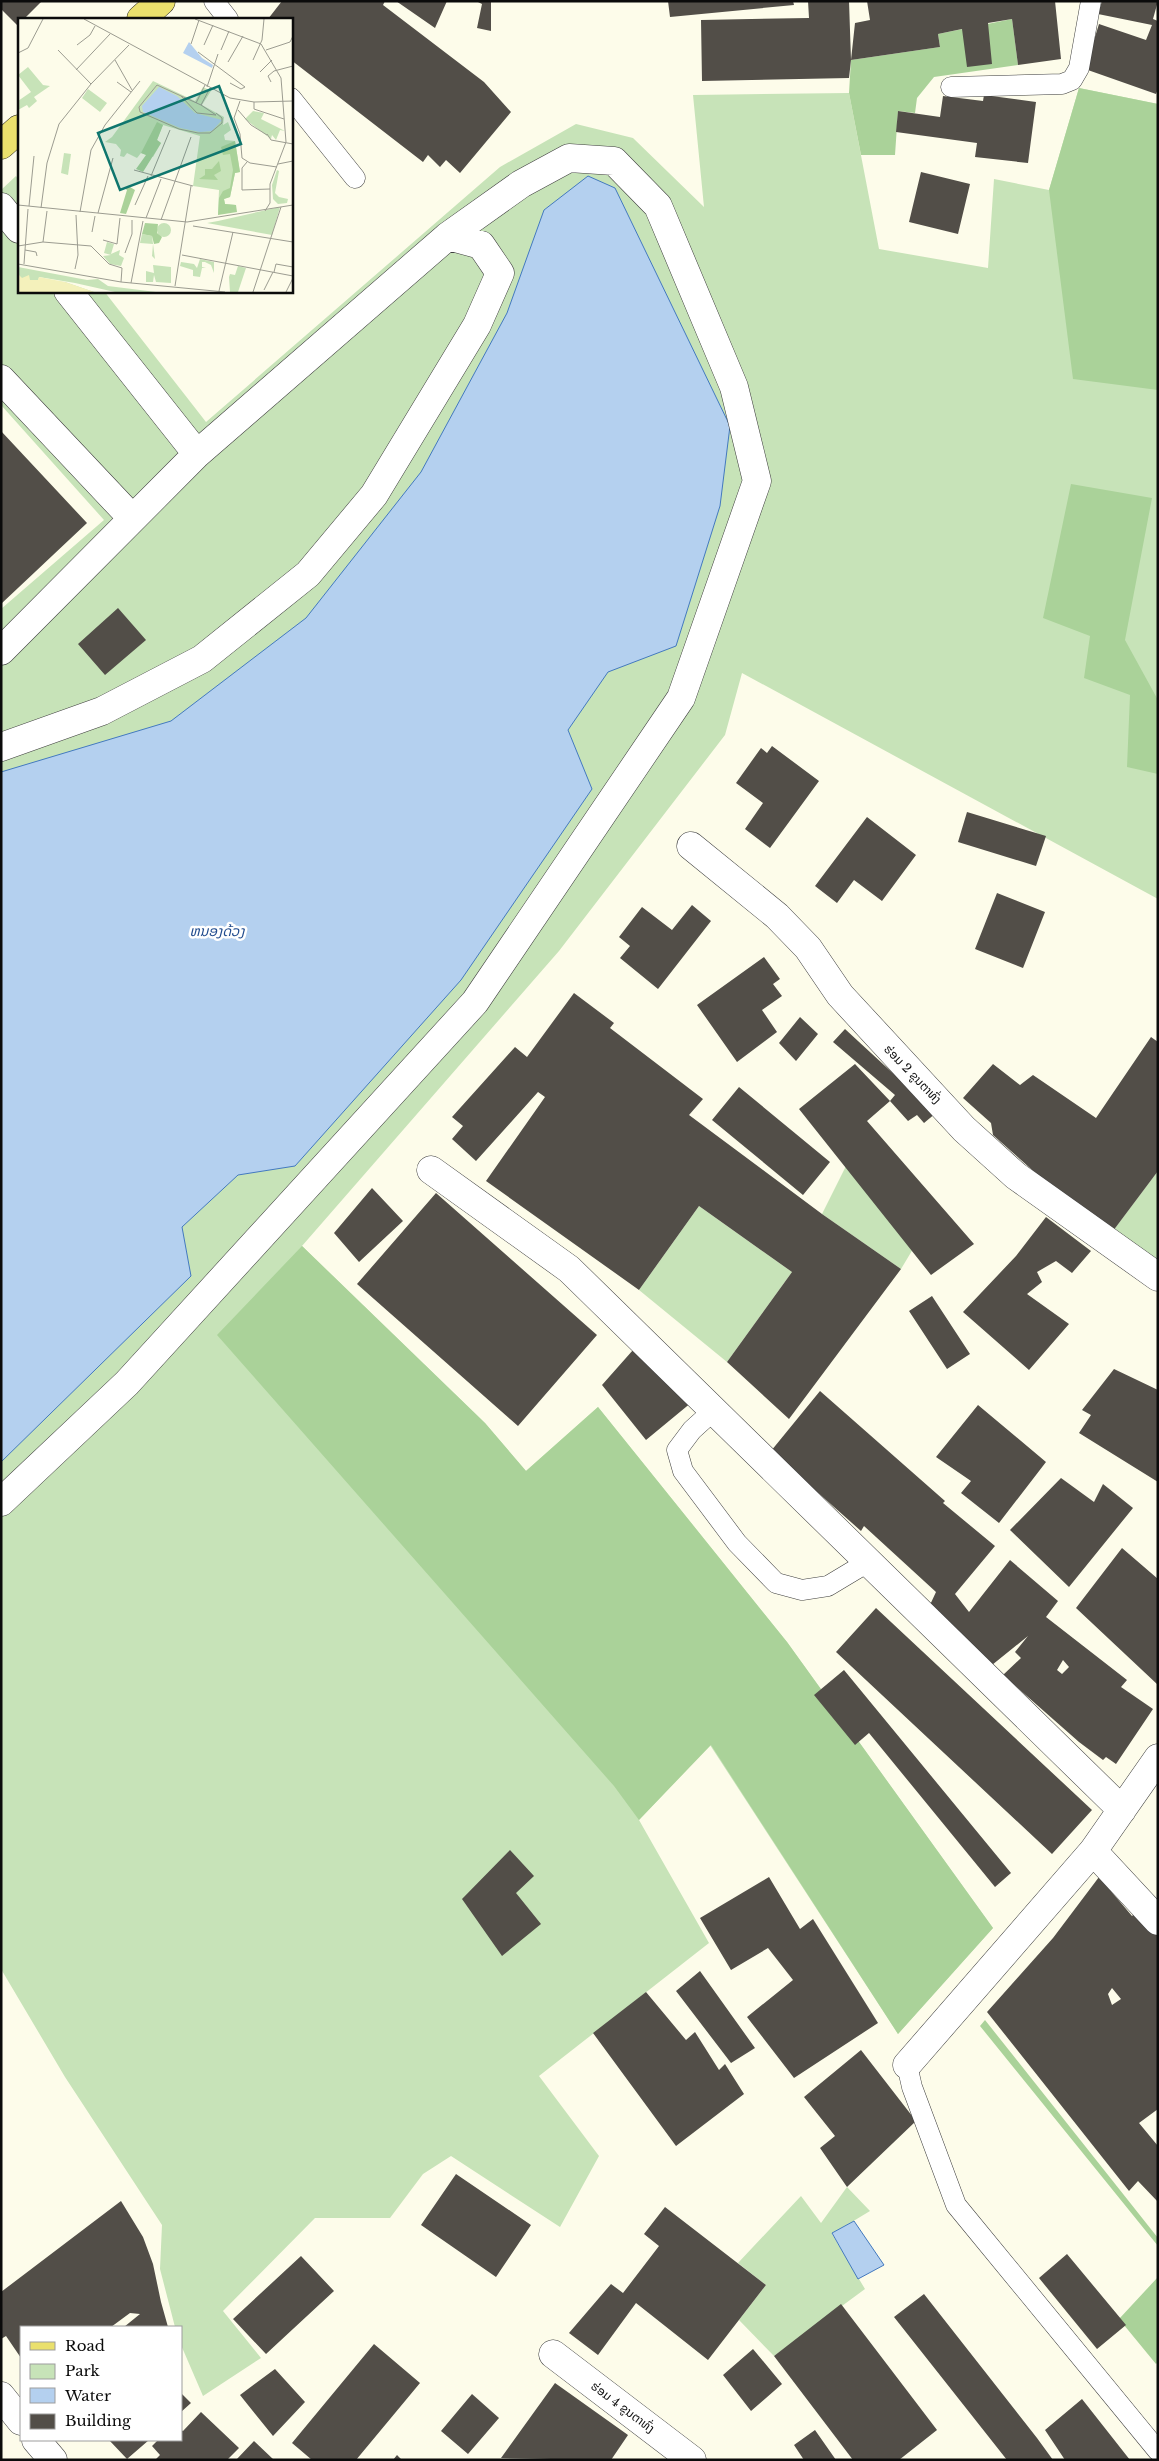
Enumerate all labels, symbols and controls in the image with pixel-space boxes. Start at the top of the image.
inset map [18,18,292,292]
water label: ຫນອງດ້ວງ [190,922,245,940]
street label: ຮ່ອມ 2 ຂູນຕາທົ່ງ [880,1041,946,1107]
legend [20,2326,182,2441]
text: Road [65,2336,105,2355]
text: Park [65,2361,101,2380]
street label: ຮ່ອມ 4 ຂູນຕາທົ່ງ [588,2377,658,2437]
text: Water [64,2386,112,2405]
text: Building [65,2411,132,2430]

